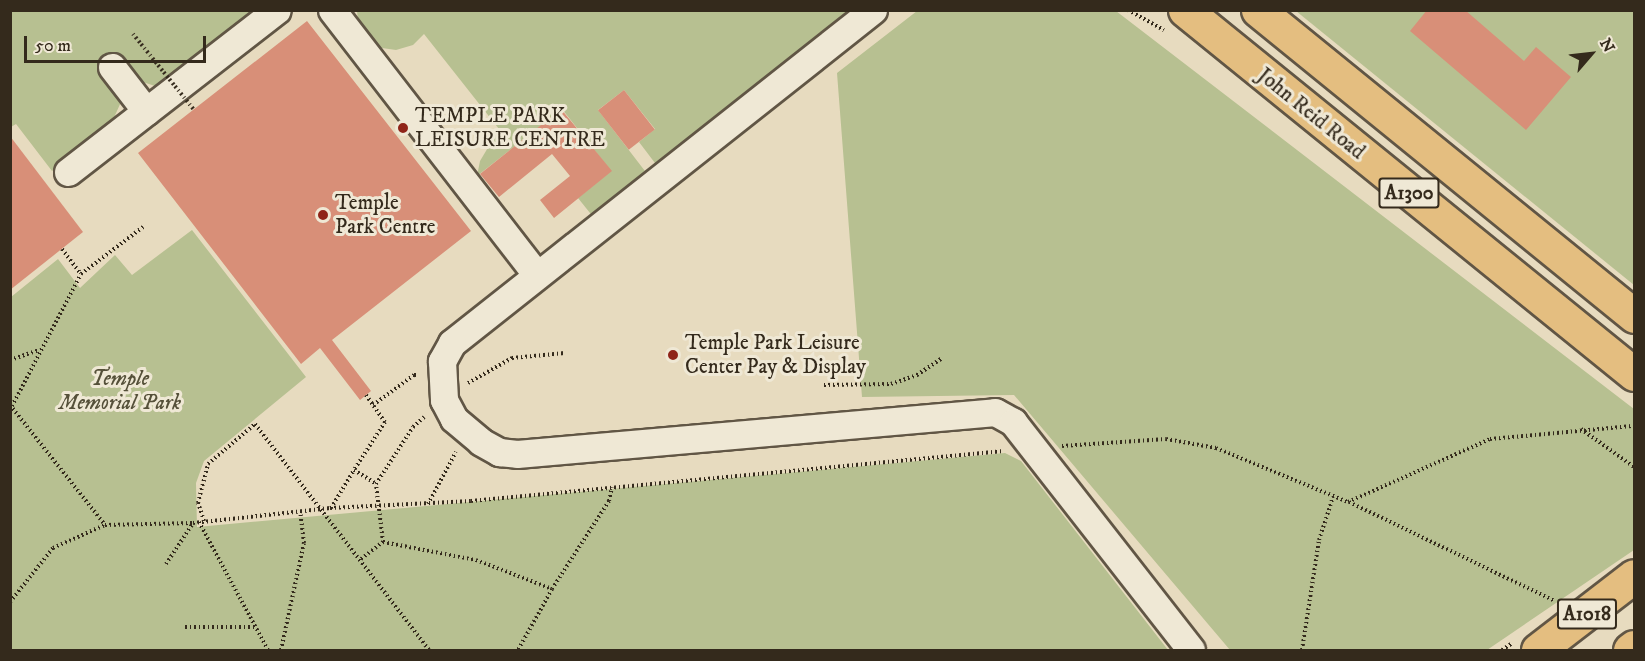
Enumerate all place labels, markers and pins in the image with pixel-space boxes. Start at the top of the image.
place label: TEMPLE PARK LEISURE CENTRE [415,103,605,153]
marker: TEMPLE PARK LEISURE CENTRE [396,121,410,135]
place label: Temple Park Centre [335,190,435,240]
marker: Temple Park Centre [316,208,330,222]
place label: Temple Park Leisure Center Pay & Display [685,330,866,380]
marker: Temple Park Leisure Center Pay & Display [666,348,680,362]

